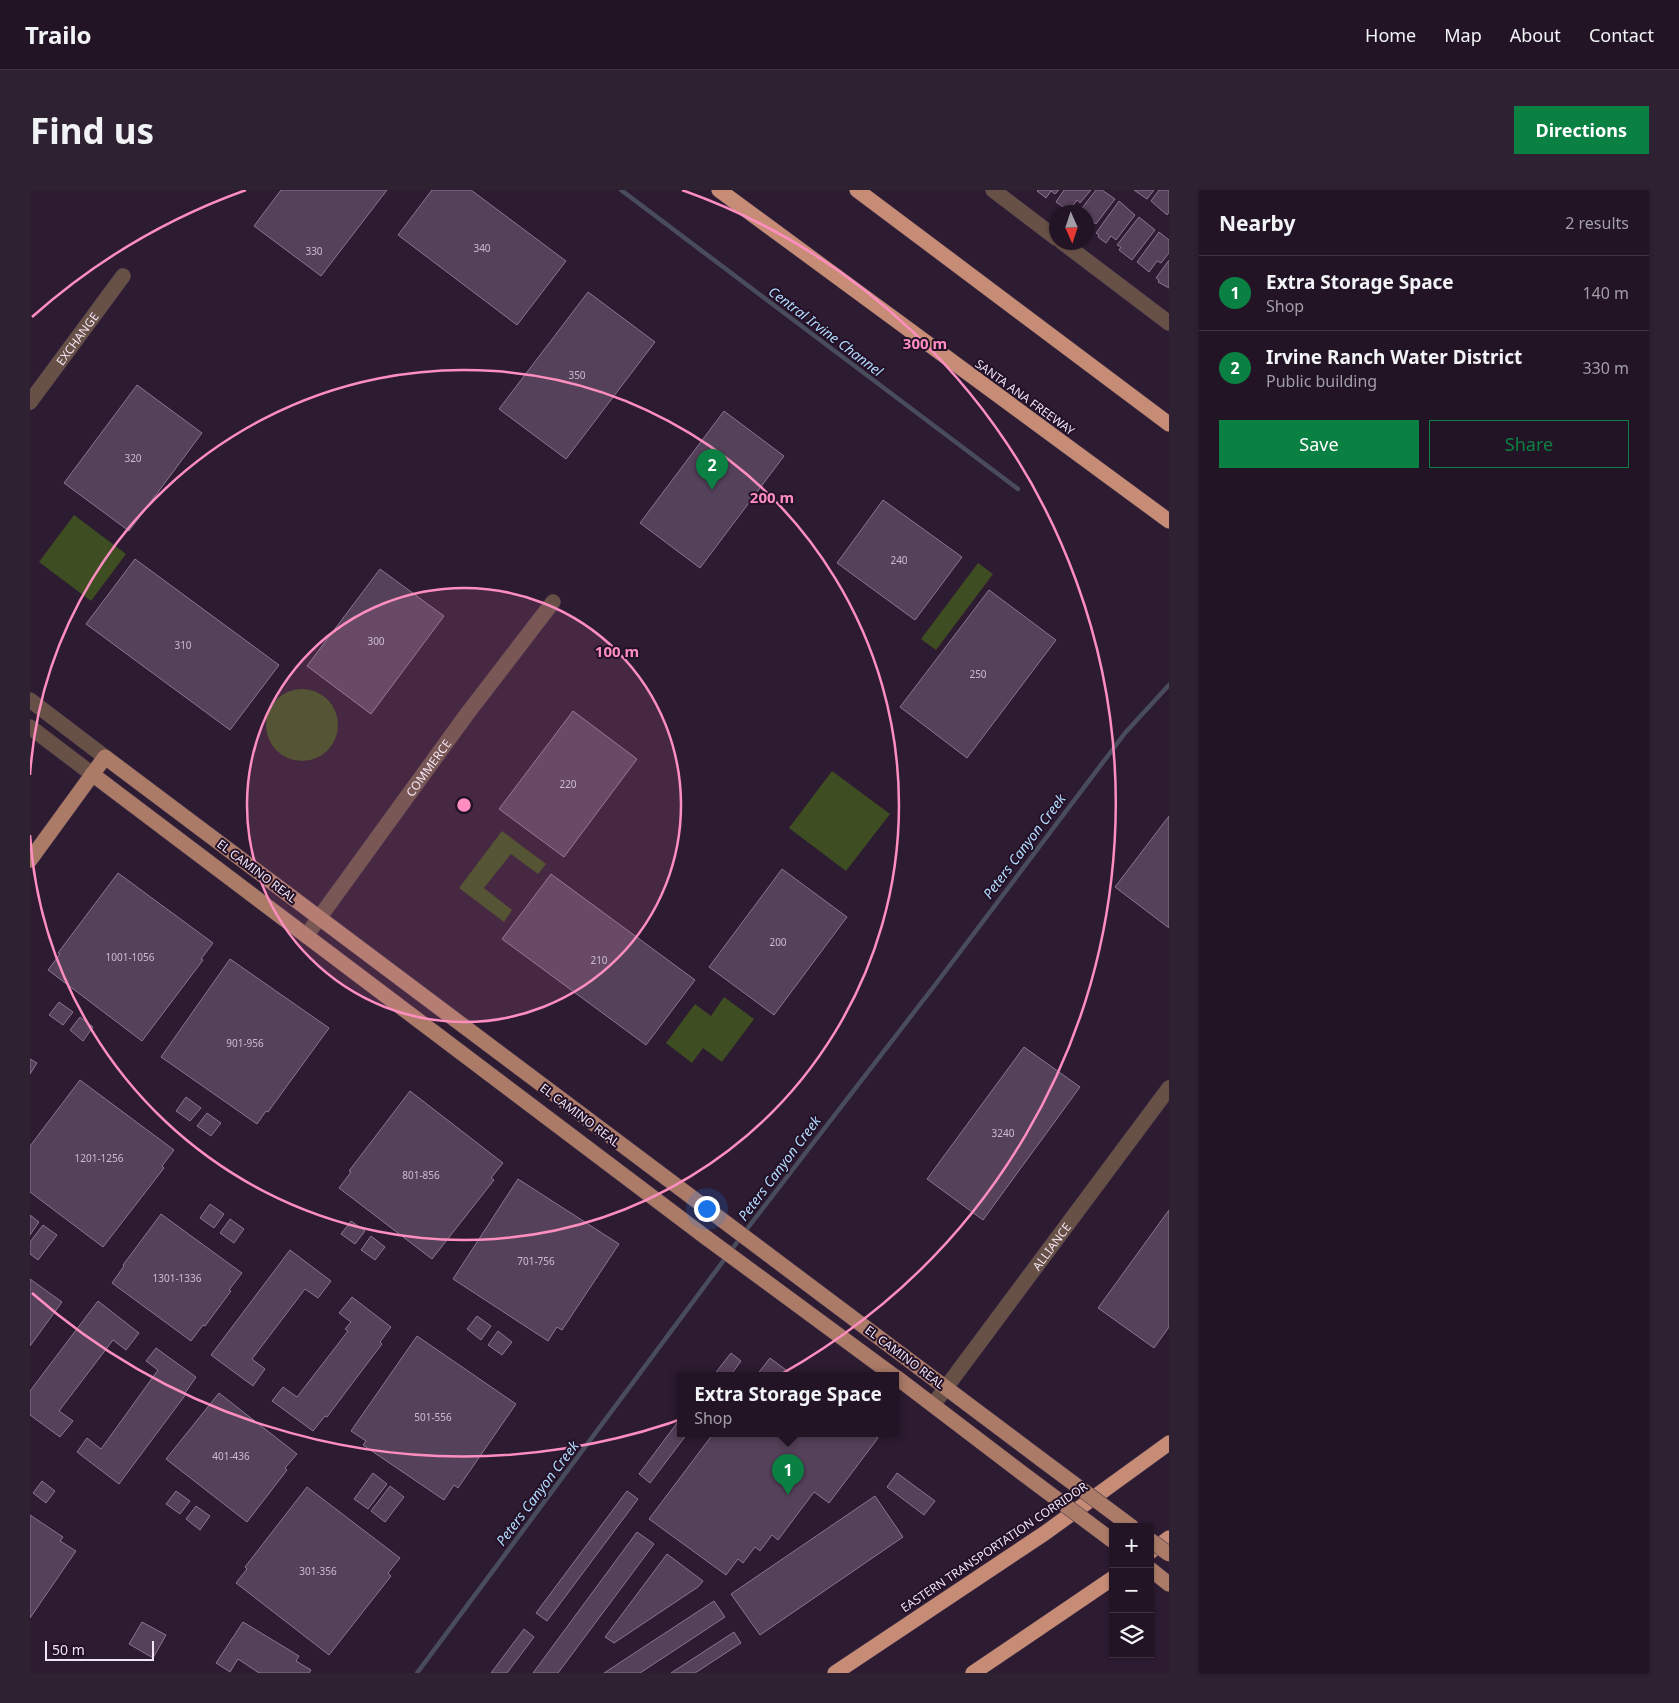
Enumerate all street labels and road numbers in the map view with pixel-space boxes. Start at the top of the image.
street label: EXCHANGE [52,308,102,369]
street label: SANTA ANA FREEWAY [972,355,1078,439]
street label: COMMERCE [402,736,455,800]
street label: EL CAMINO REAL [214,835,300,907]
street label: EL CAMINO REAL [537,1079,623,1151]
street label: ALLIANCE [1028,1219,1075,1273]
street label: EL CAMINO REAL [862,1321,948,1393]
street label: EASTERN TRANSPORTATION CORRIDOR [897,1478,1091,1616]

